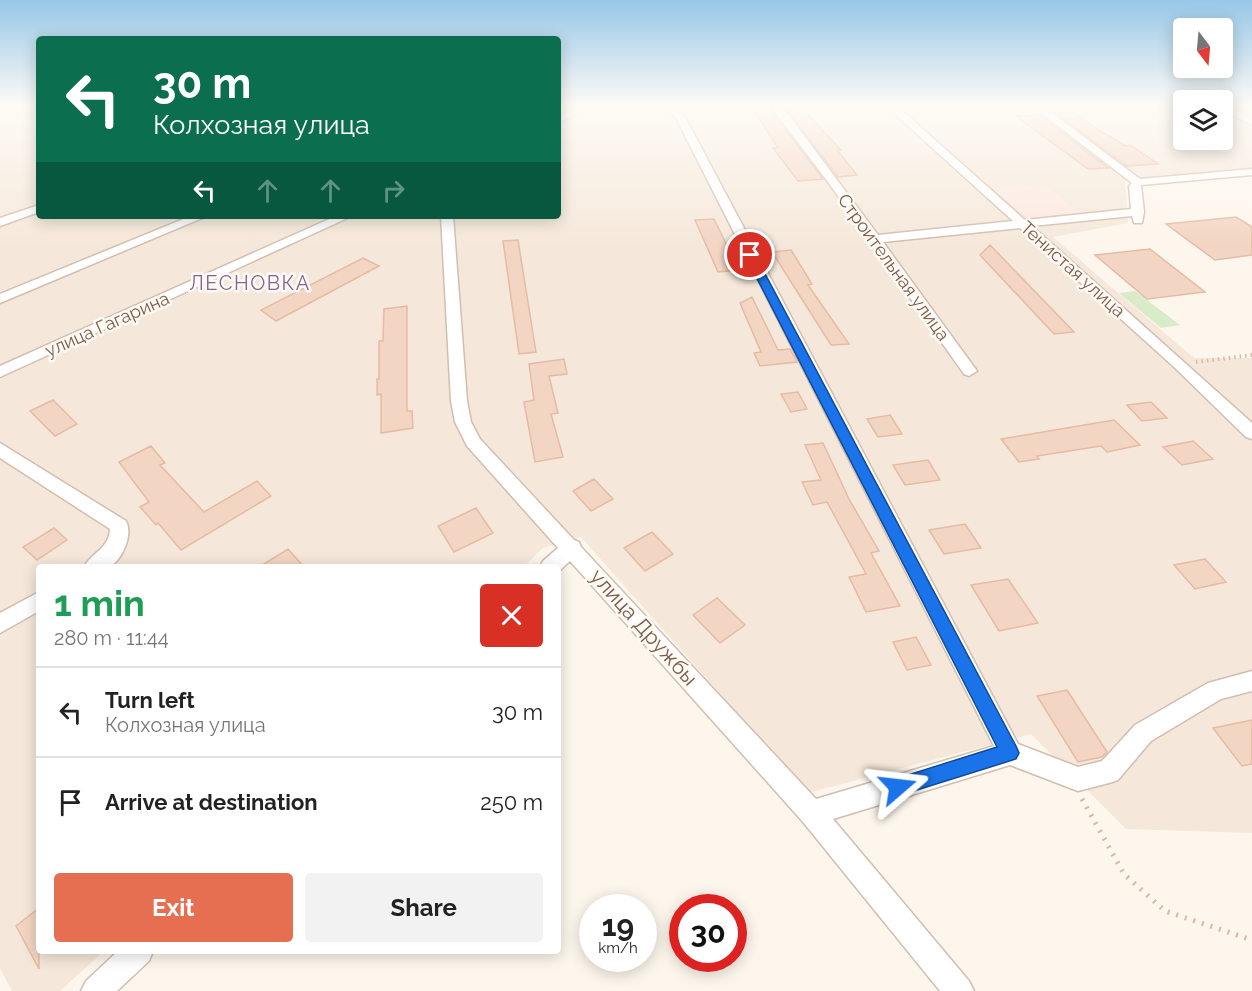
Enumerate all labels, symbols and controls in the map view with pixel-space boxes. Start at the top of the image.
north arrow [1173,18,1233,78]
map controls [1173,18,1233,150]
text: 30 m [153,59,251,108]
icon: left [54,60,132,138]
button: layers [1173,90,1233,150]
text: Колхозная улица [153,109,370,140]
icon: left [188,174,221,207]
icon: ahead [251,174,284,207]
icon: ahead [314,174,347,207]
icon: right [377,174,410,207]
street label: Строительная улица [834,190,954,344]
street label: Тенистая улица [1016,217,1130,321]
pin [724,229,775,280]
icon: arrive [733,238,766,271]
district label: ЛЕСНОВКА [189,271,311,295]
street label: улица Гагарина [42,287,172,361]
street label: улица Дружбы [585,564,703,690]
text: 1 min [54,582,145,624]
button: close [480,584,543,647]
text: 280 m · 11:44 [54,626,169,650]
text: Turn left [105,687,195,713]
icon: left [54,696,87,729]
text: 30 m [492,699,543,725]
text: Колхозная улица [105,713,266,737]
position arrow [866,755,930,819]
icon: arrive [54,786,87,819]
text: Arrive at destination [105,789,318,815]
text: 250 m [480,789,543,815]
button: Exit [54,873,293,942]
button: Share [305,873,543,942]
speed limit sign: 30 [669,894,747,972]
text: 19 [602,908,634,943]
text: km/h [598,939,638,957]

